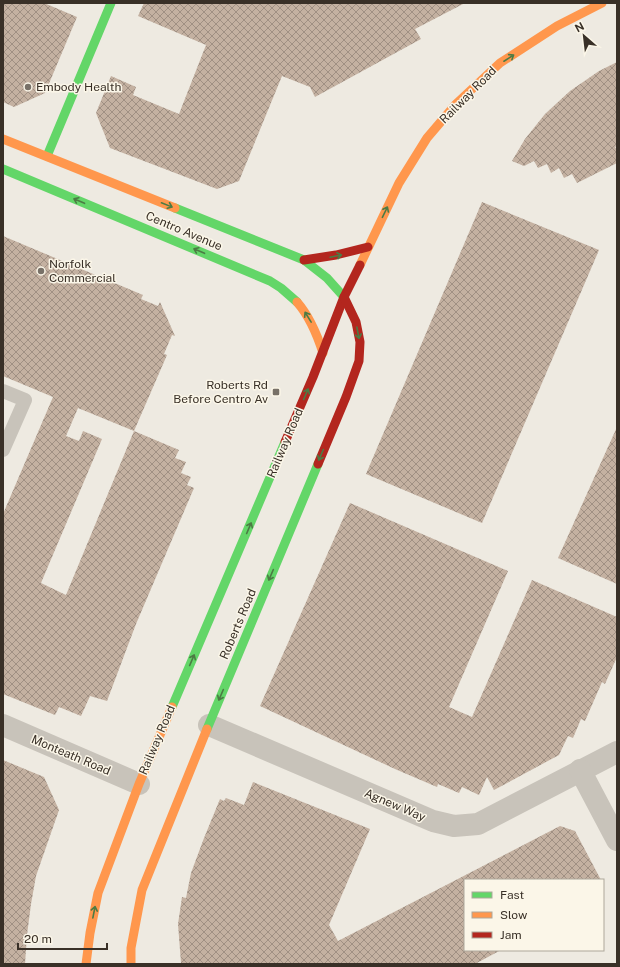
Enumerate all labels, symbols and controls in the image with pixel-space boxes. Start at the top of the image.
north arrow [564,16,604,56]
text: N [573,20,586,34]
one-way arrow [503,54,514,62]
street label: Railway Road [437,64,499,126]
place label: Embody Health [36,80,121,94]
marker: Embody Health [23,82,33,92]
one-way arrow [74,196,86,204]
one-way arrow [161,202,173,210]
one-way arrow [382,206,389,218]
street label: Centro Avenue [144,209,225,254]
one-way arrow [194,247,206,254]
one-way arrow [329,251,342,259]
place label: Norfolk Commercial [49,257,116,285]
marker: Norfolk Commercial [36,266,46,276]
one-way arrow [304,312,312,323]
one-way arrow [355,326,363,339]
place label: Roberts Rd Before Centro Av [173,378,268,406]
marker: Roberts Rd Before Centro Av [271,387,281,397]
one-way arrow [302,388,310,400]
street label: Railway Road [264,406,306,480]
one-way arrow [317,449,325,461]
one-way arrow [245,522,253,534]
one-way arrow [267,569,275,581]
street label: Roberts Road [217,587,259,661]
one-way arrow [188,655,196,667]
one-way arrow [217,689,225,701]
street label: Railway Road [136,703,178,777]
street label: Monteath Road [29,732,113,778]
street label: Agnew Way [362,786,428,824]
legend [464,879,604,951]
text: Fast [500,888,525,902]
one-way arrow [91,905,99,918]
text: Slow [500,908,528,922]
scale bar [18,925,107,951]
text: Jam [500,928,522,942]
text: 20 m [24,932,52,946]

